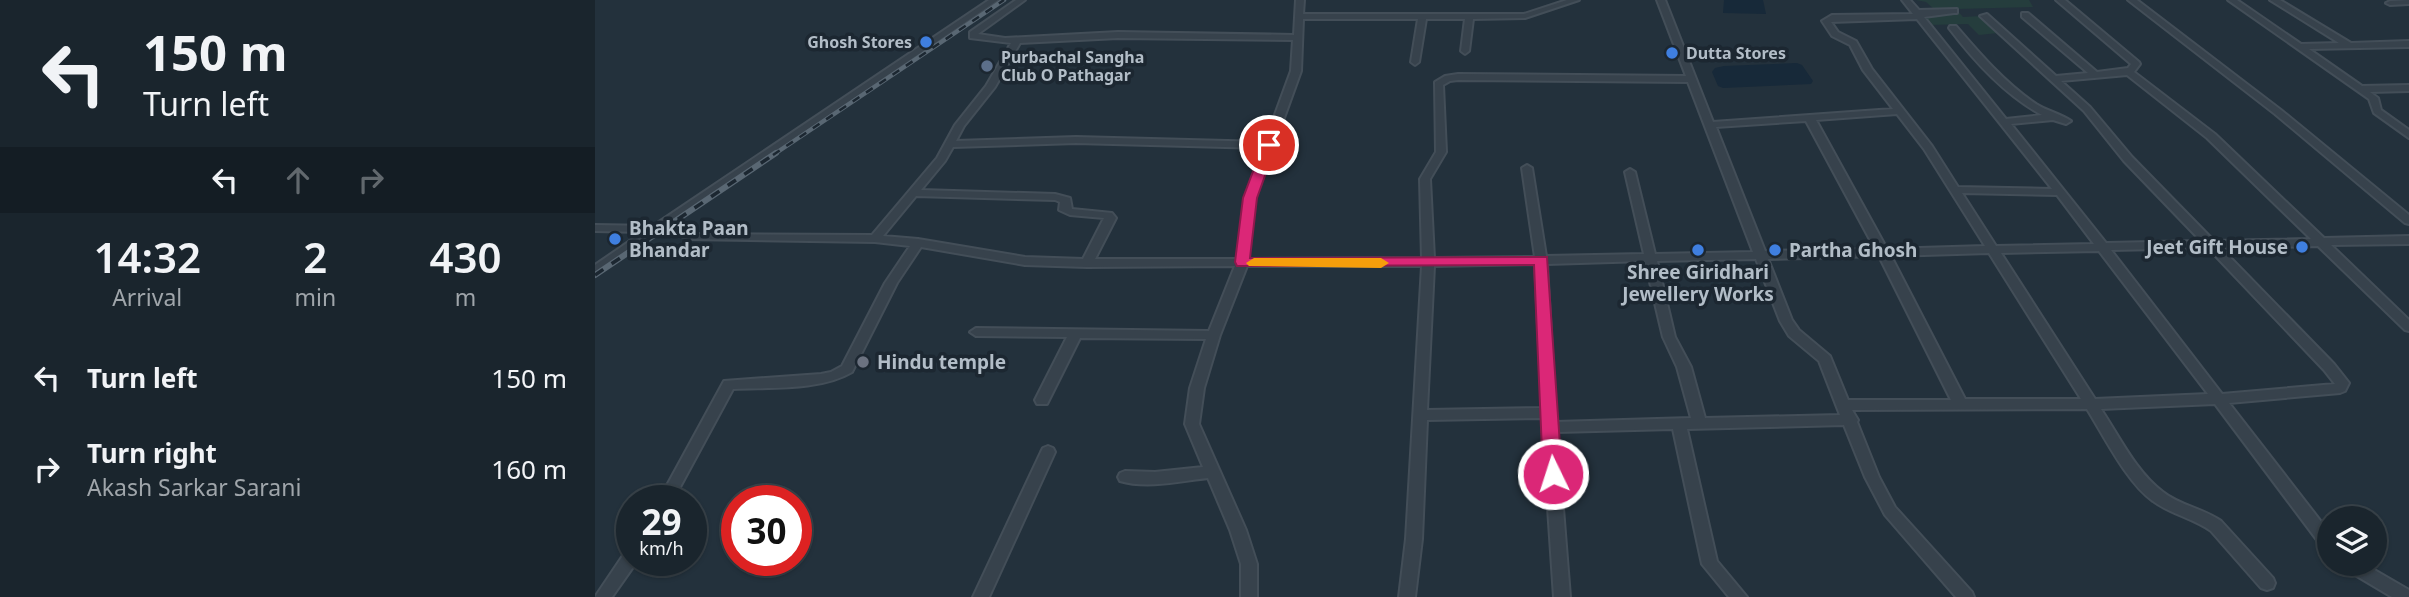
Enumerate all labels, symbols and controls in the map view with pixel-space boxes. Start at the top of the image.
text: 150 m [143,19,288,85]
icon: left [28,28,119,119]
place label: Ghosh Stores [807,31,912,53]
marker: Ghosh Stores [918,34,934,50]
place label: Dutta Stores [1686,42,1786,64]
marker: Dutta Stores [1664,45,1680,61]
place label: Purbachal Sangha Club O Pathagar [1001,46,1144,86]
marker: Purbachal Sangha Club O Pathagar [979,58,995,74]
text: Turn left [143,82,269,125]
pin [1239,115,1299,175]
icon: arrive [1250,126,1288,164]
icon: left [206,161,244,199]
icon: ahead [279,161,317,199]
icon: right [352,161,390,199]
place label: Bhakta Paan Bhandar [629,215,749,263]
text: 14:32 [93,228,201,285]
text: 2 [303,228,327,285]
text: 430 [430,228,502,285]
marker: Bhakta Paan Bhandar [607,231,623,247]
place label: Jeet Gift House [2144,234,2288,260]
place label: Partha Ghosh [1789,237,1917,263]
marker: Jeet Gift House [2294,239,2310,255]
marker: Shree Giridhari Jewellery Works [1690,242,1706,258]
marker: Partha Ghosh [1767,242,1783,258]
place label: Shree Giridhari Jewellery Works [1620,259,1774,307]
text: Arrival [112,281,182,313]
text: min [294,281,336,313]
text: m [455,281,476,313]
place label: Hindu temple [877,349,1006,375]
marker: Hindu temple [855,354,871,370]
icon: left [28,359,66,397]
text: Turn left [87,360,198,396]
text: 150 m [491,360,567,396]
text: Turn right [87,435,217,471]
position arrow [1516,437,1590,511]
icon: right [28,450,66,488]
text: 160 m [491,451,567,487]
text: Akash Sarkar Sarani [87,471,301,503]
speed limit sign: 30 [721,485,812,576]
text: 29 [641,498,682,545]
map controls [2317,506,2387,576]
button: layers [2317,506,2387,576]
text: km/h [639,536,684,560]

